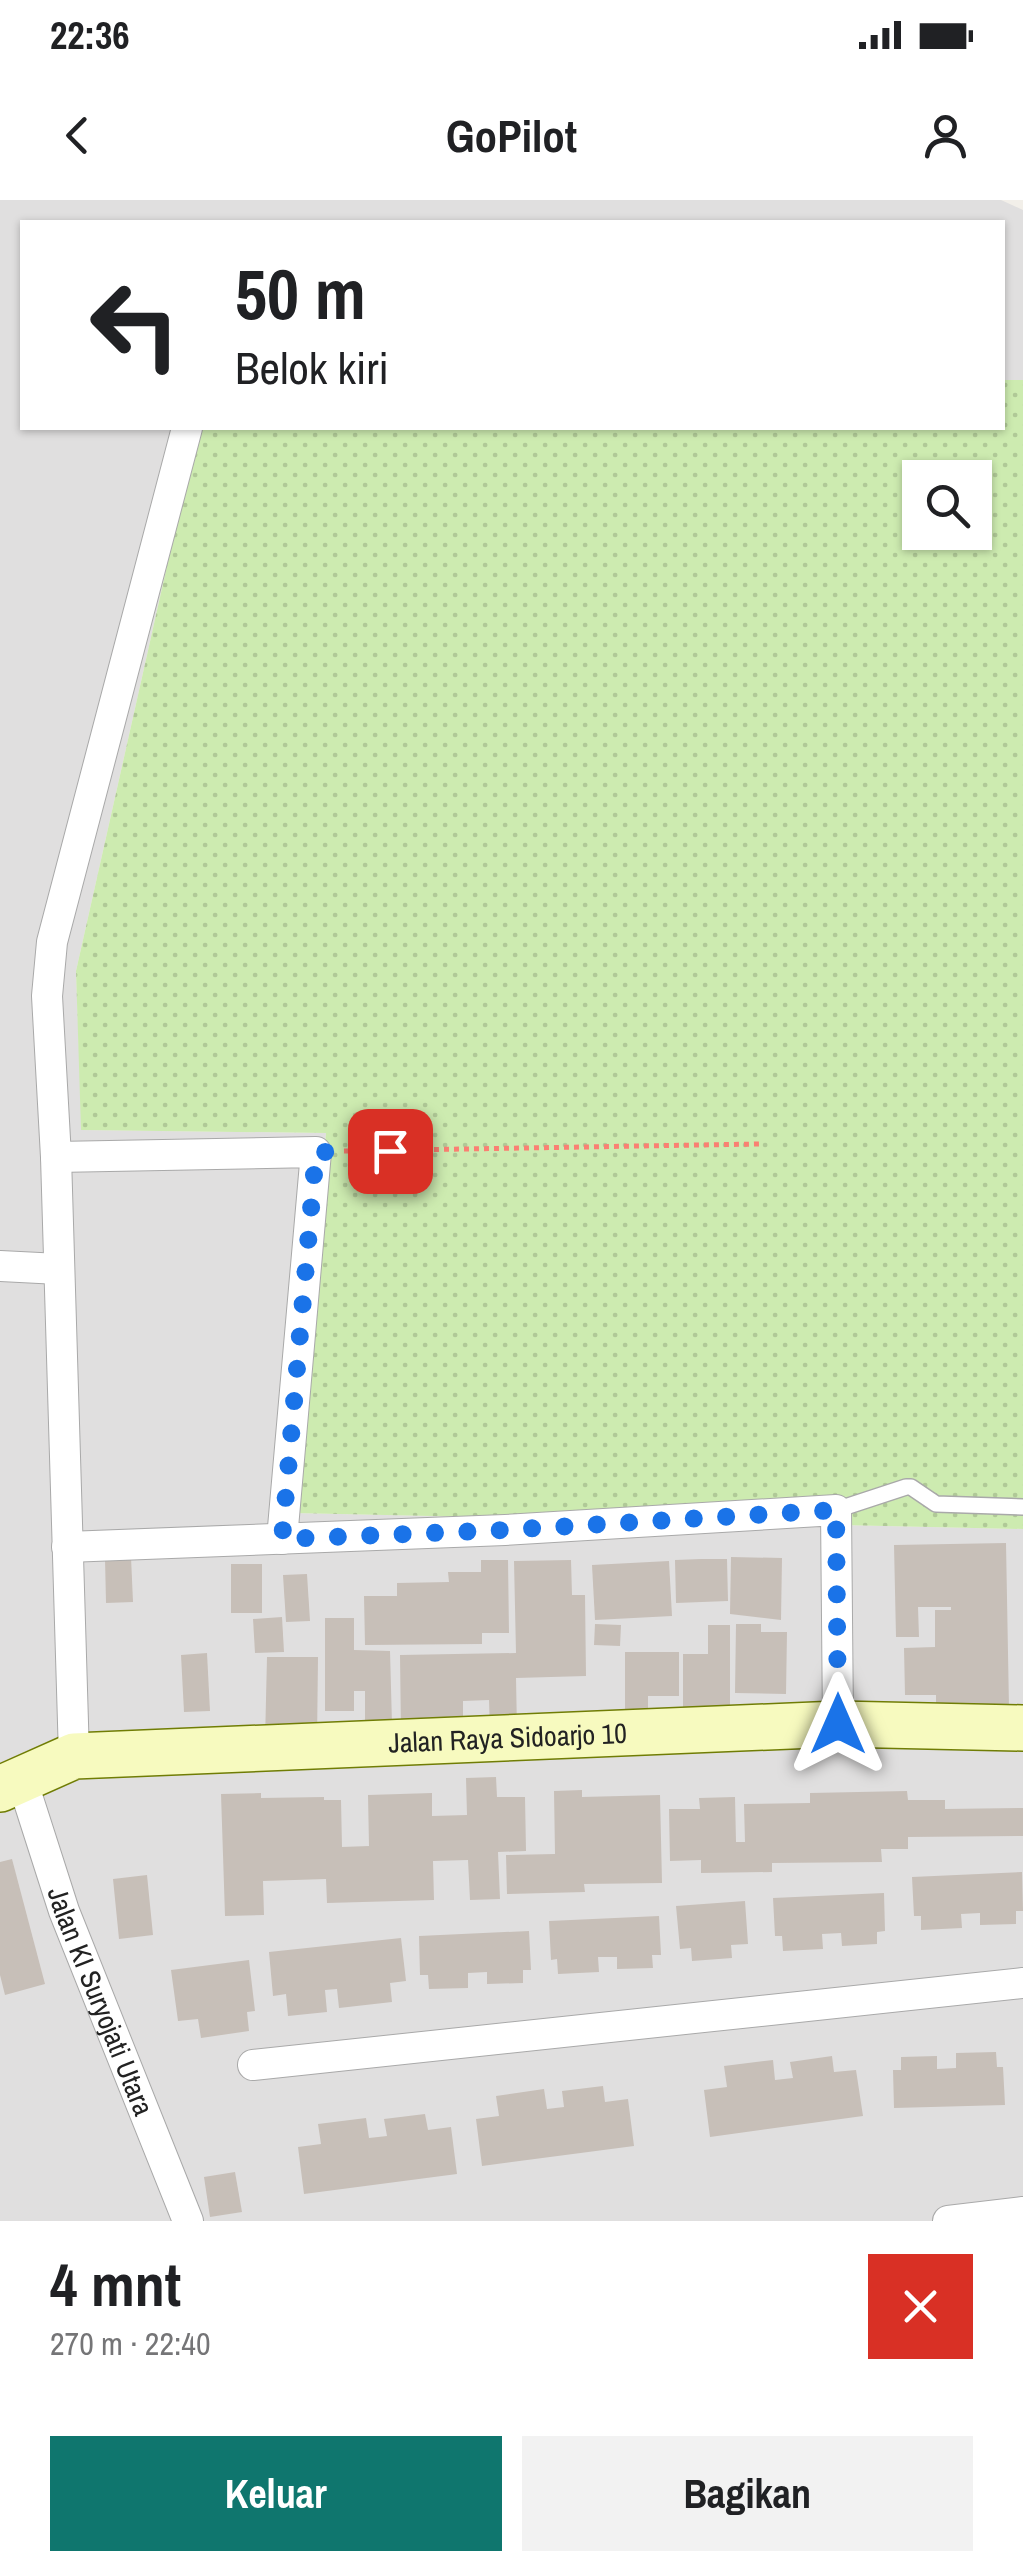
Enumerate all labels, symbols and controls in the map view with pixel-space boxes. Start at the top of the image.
text: 22:36 [50,10,130,61]
text: GoPilot [446,105,577,166]
icon: back [50,108,105,163]
icon: person [918,108,973,163]
text: 50 m [235,247,366,341]
icon: left [70,260,200,390]
text: Belok kiri [235,337,389,398]
map controls [902,460,992,550]
button: search [902,460,992,550]
pin [348,1109,433,1194]
icon: arrive [363,1124,418,1179]
position arrow [786,1672,890,1776]
street label: Jalan Raya Sidoarjo 10 [387,1714,628,1762]
street label: Jalan KI Suryojati Utara [39,1882,163,2121]
text: 4 mnt [50,2244,181,2325]
button: close [868,2254,973,2359]
text: 270 m · 22:40 [50,2322,210,2365]
button: Keluar [50,2436,502,2551]
button: Bagikan [522,2436,973,2551]

